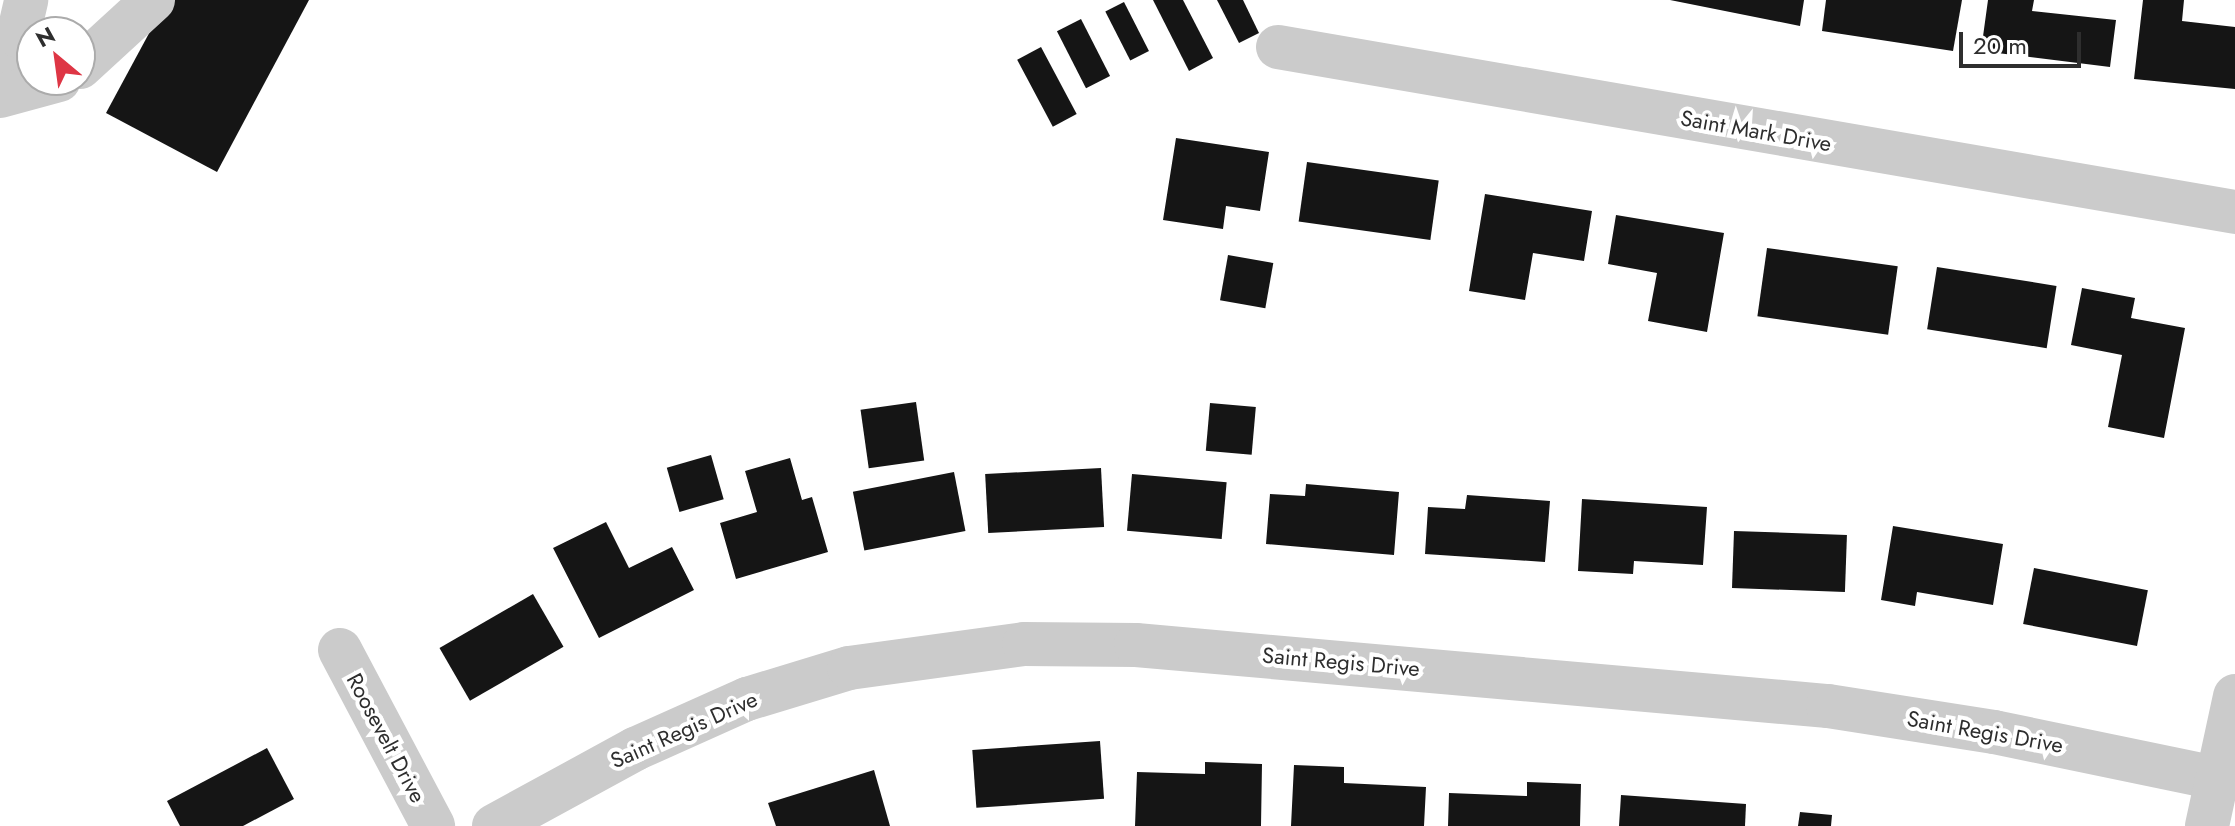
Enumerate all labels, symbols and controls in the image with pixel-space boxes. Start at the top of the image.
north arrow [16,16,96,96]
scale bar [1963,16,2085,66]
text: N [30,19,61,55]
text: 20 m [1973,28,2027,63]
street label: Saint Mark Drive [1678,105,1834,157]
street label: Saint Regis Drive [1261,642,1421,682]
street label: Roosevelt Drive [341,669,431,807]
street label: Saint Regis Drive [606,686,762,774]
street label: Saint Regis Drive [1905,705,2065,759]

